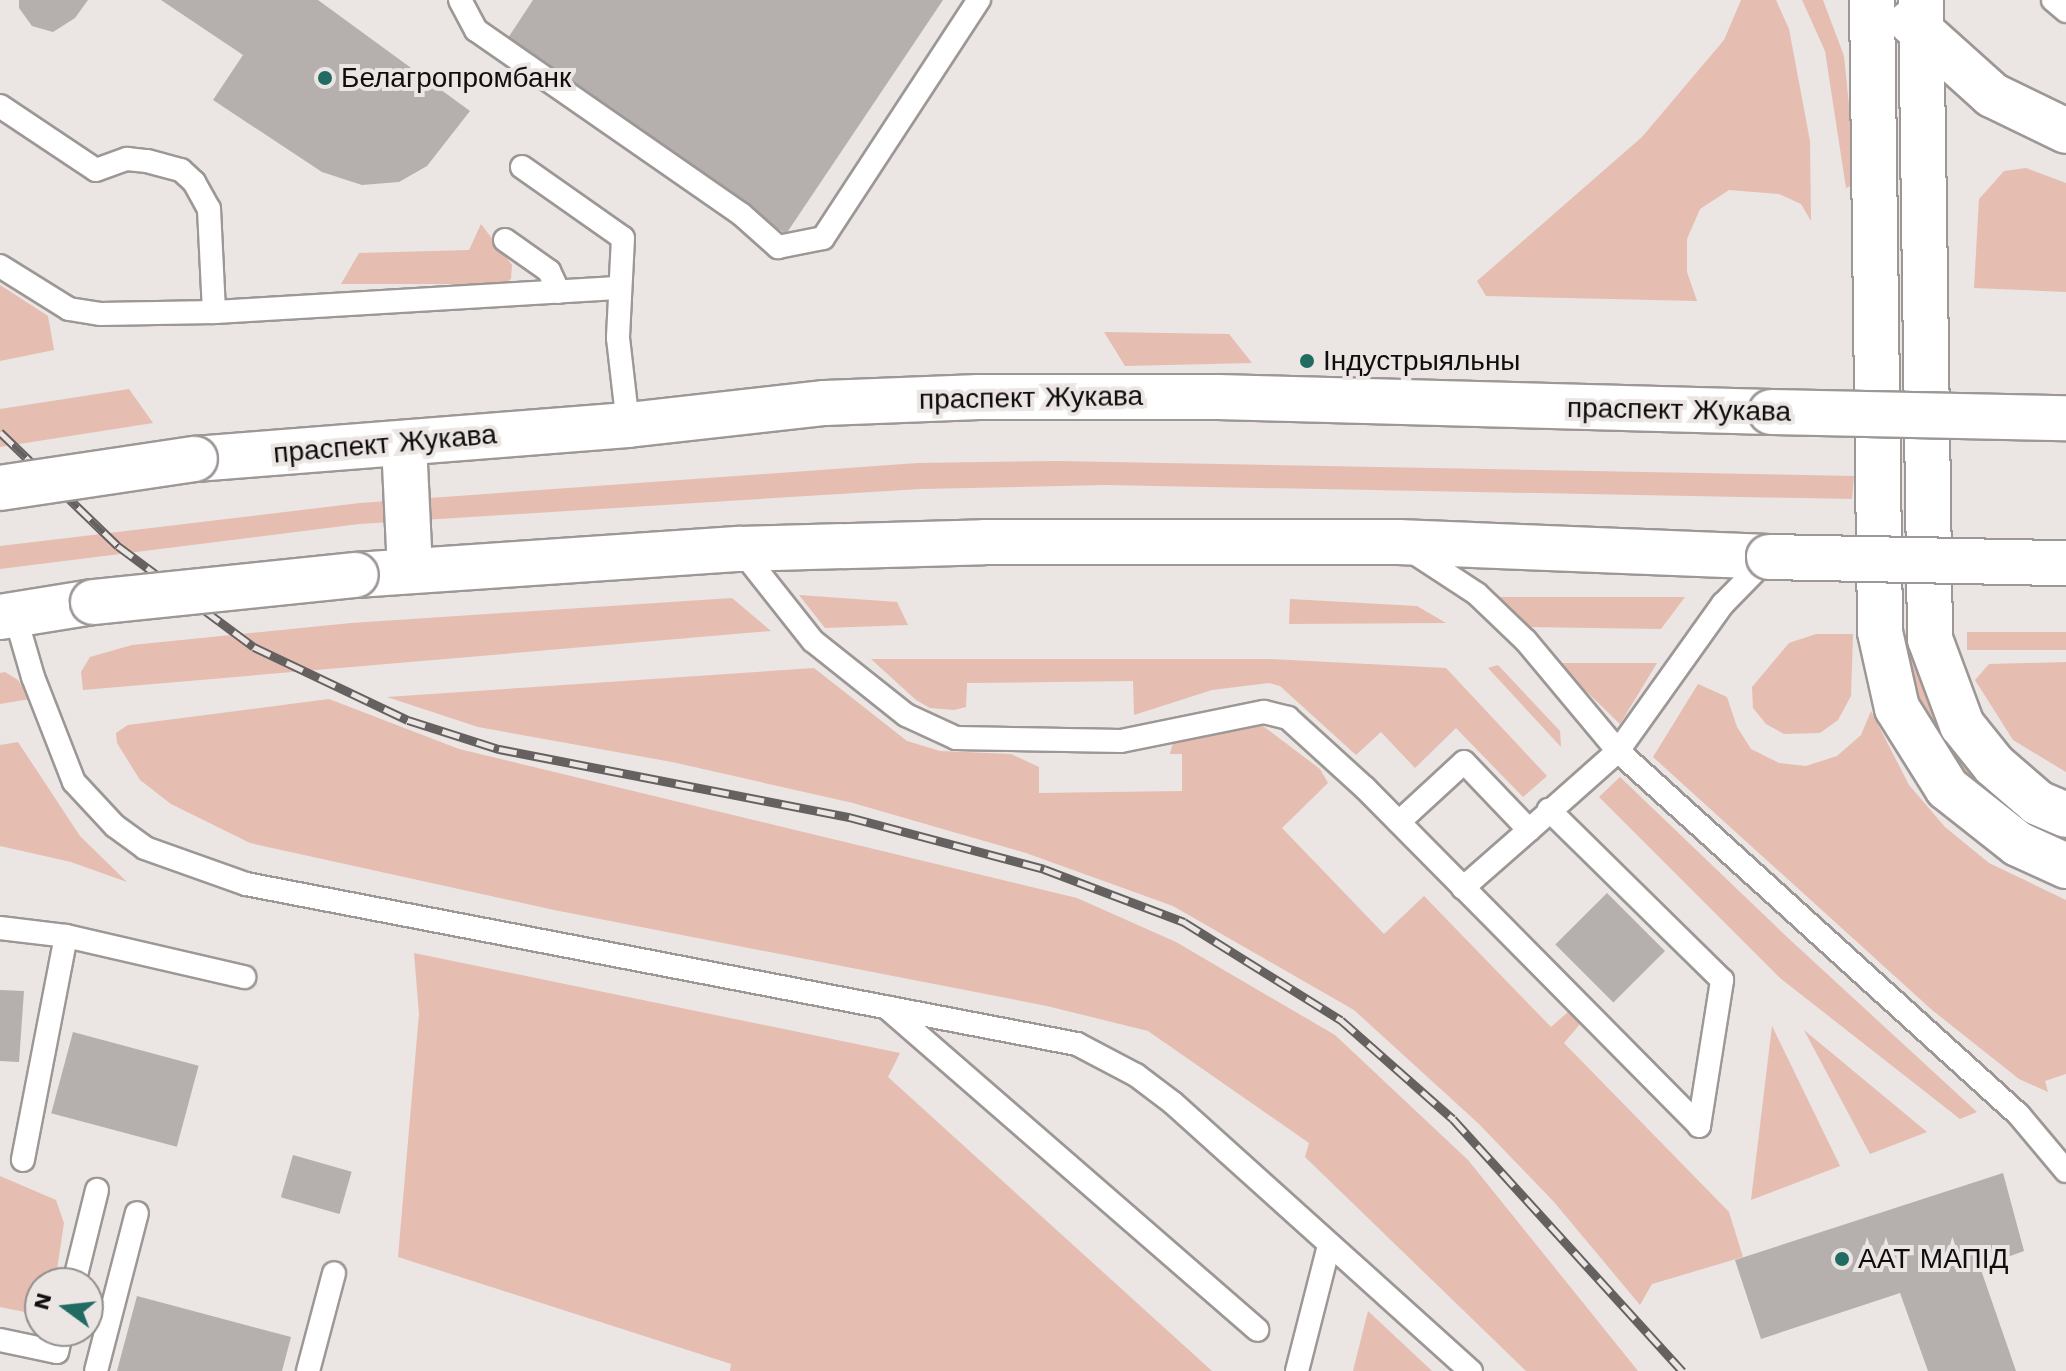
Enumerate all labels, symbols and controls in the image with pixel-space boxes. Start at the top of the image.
place label: Белагропромбанк [341,61,571,95]
marker: Белагропромбанк [316,69,334,87]
place label: Індустрыяльны [1323,344,1520,378]
marker: Індустрыяльны [1298,352,1316,370]
street label: праспект Жукава [919,379,1143,417]
street label: праспект Жукава [1567,391,1791,429]
street label: праспект Жукава [272,417,498,471]
place label: ААТ МАПІД [1858,1242,2008,1276]
marker: ААТ МАПІД [1833,1250,1851,1268]
north arrow [24,1267,104,1347]
text: N [28,1290,56,1312]

